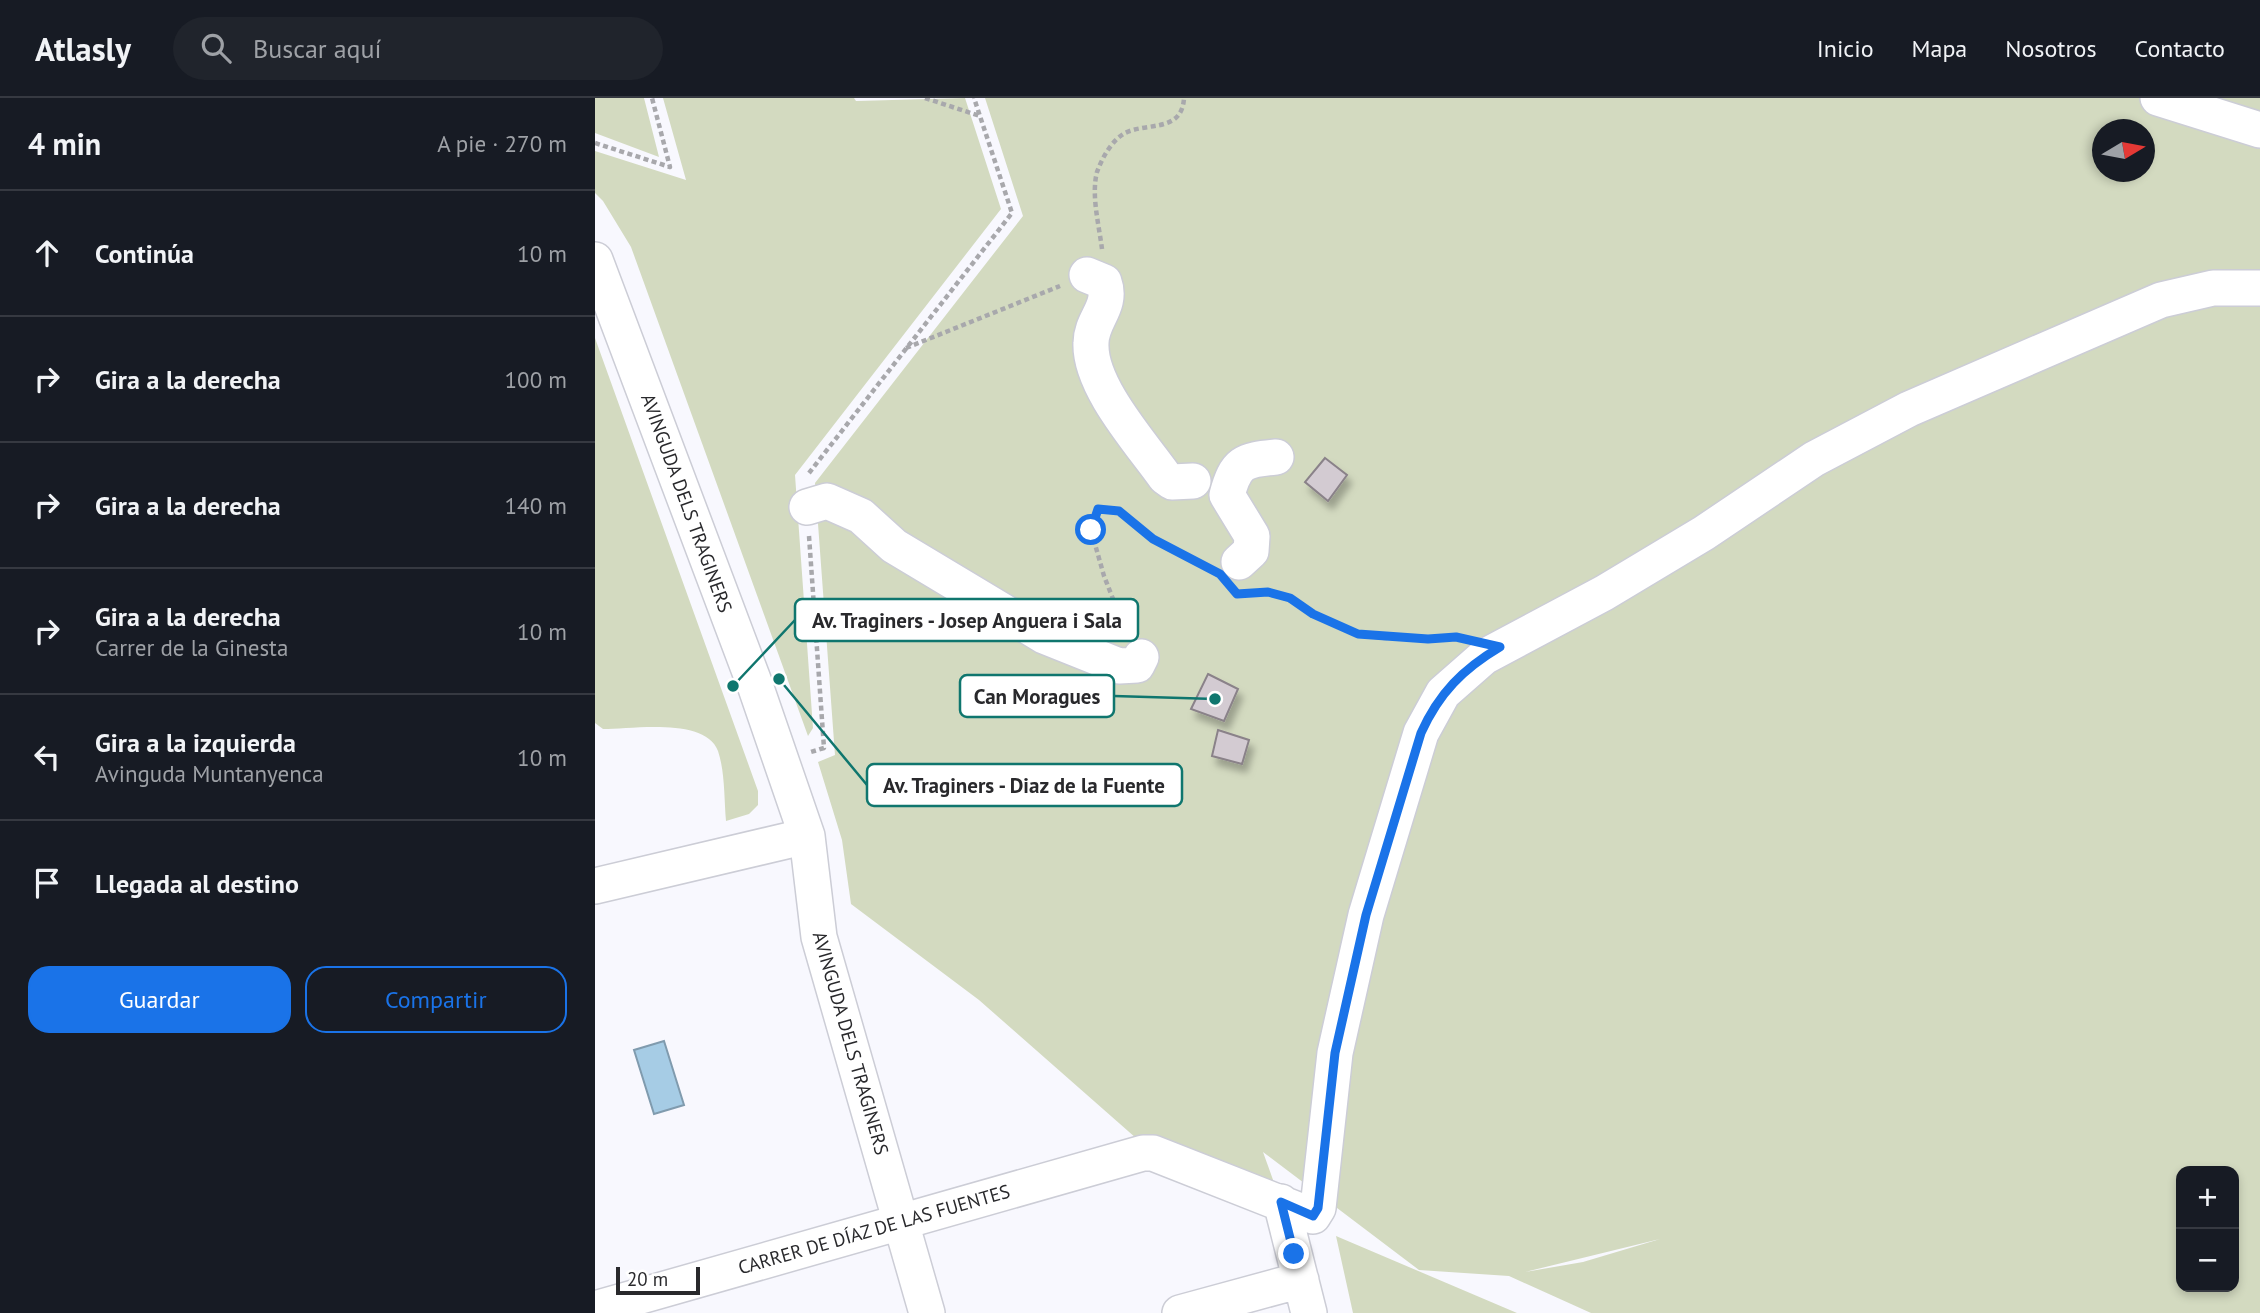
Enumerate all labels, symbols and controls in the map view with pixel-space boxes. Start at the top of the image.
search box [173,17,663,80]
text: Atlasly [35,27,131,70]
icon: search [197,29,235,67]
text: Buscar aquí [253,32,381,65]
text: Inicio [1817,33,1874,64]
text: Mapa [1912,33,1967,64]
text: Nosotros [2005,33,2097,64]
text: Contacto [2135,33,2225,64]
north arrow [2092,119,2155,182]
text: 4 min [28,124,101,163]
text: A pie · 270 m [437,129,567,158]
icon: ahead [28,234,66,272]
text: Continúa [95,237,194,270]
text: 10 m [517,239,567,268]
icon: right [28,360,66,398]
text: Gira a la derecha [95,363,281,396]
text: 100 m [505,365,567,394]
street label: AVINGUDA DELS TRAGINERS [636,390,738,616]
icon: right [28,486,66,524]
text: Gira a la derecha [95,489,281,522]
text: 140 m [505,491,567,520]
route start [1075,514,1106,545]
callout: Av. Traginers - Josep Anguera i Sala [795,599,1138,641]
text: Gira a la derecha [95,600,281,633]
text: Av. Traginers - Josep Anguera i Sala [812,607,1122,634]
icon: right [28,612,66,650]
text: 10 m [517,617,567,646]
text: Carrer de la Ginesta [95,633,288,662]
callout: Can Moragues [960,675,1114,717]
text: Can Moragues [974,683,1100,710]
text: Gira a la izquierda [95,726,296,759]
icon: left [28,738,66,776]
text: 10 m [517,743,567,772]
text: Avinguda Muntanyenca [95,759,324,788]
callout: Av. Traginers - Diaz de la Fuente [867,764,1182,806]
text: Av. Traginers - Diaz de la Fuente [883,772,1165,799]
icon: arrive [28,864,66,902]
text: Llegada al destino [95,867,299,900]
street label: AVINGUDA DELS TRAGINERS [808,929,894,1157]
button: Guardar [28,966,291,1033]
button: Compartir [305,966,567,1033]
map controls [2176,1166,2239,1292]
button: + [2176,1166,2239,1229]
street label: CARRER DE DÍAZ DE LAS FUENTES [735,1179,1013,1279]
button: − [2176,1229,2239,1292]
route end [1278,1238,1309,1269]
scale bar [616,1264,700,1296]
text: 20 m [627,1267,668,1291]

